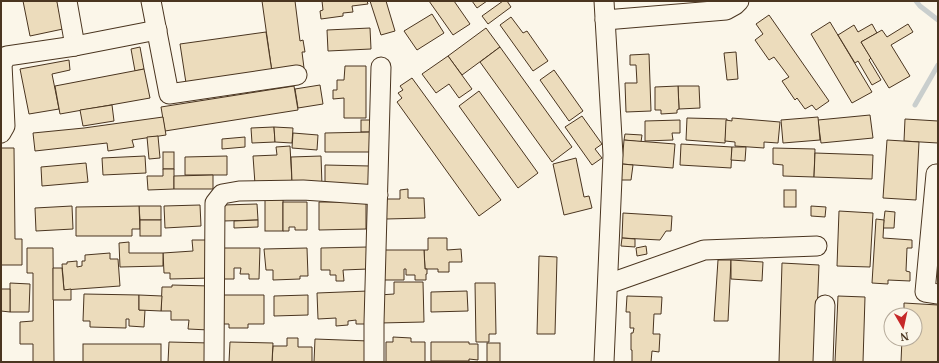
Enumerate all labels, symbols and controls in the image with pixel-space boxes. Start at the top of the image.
north arrow [883,307,923,347]
text: N [899,329,910,345]

